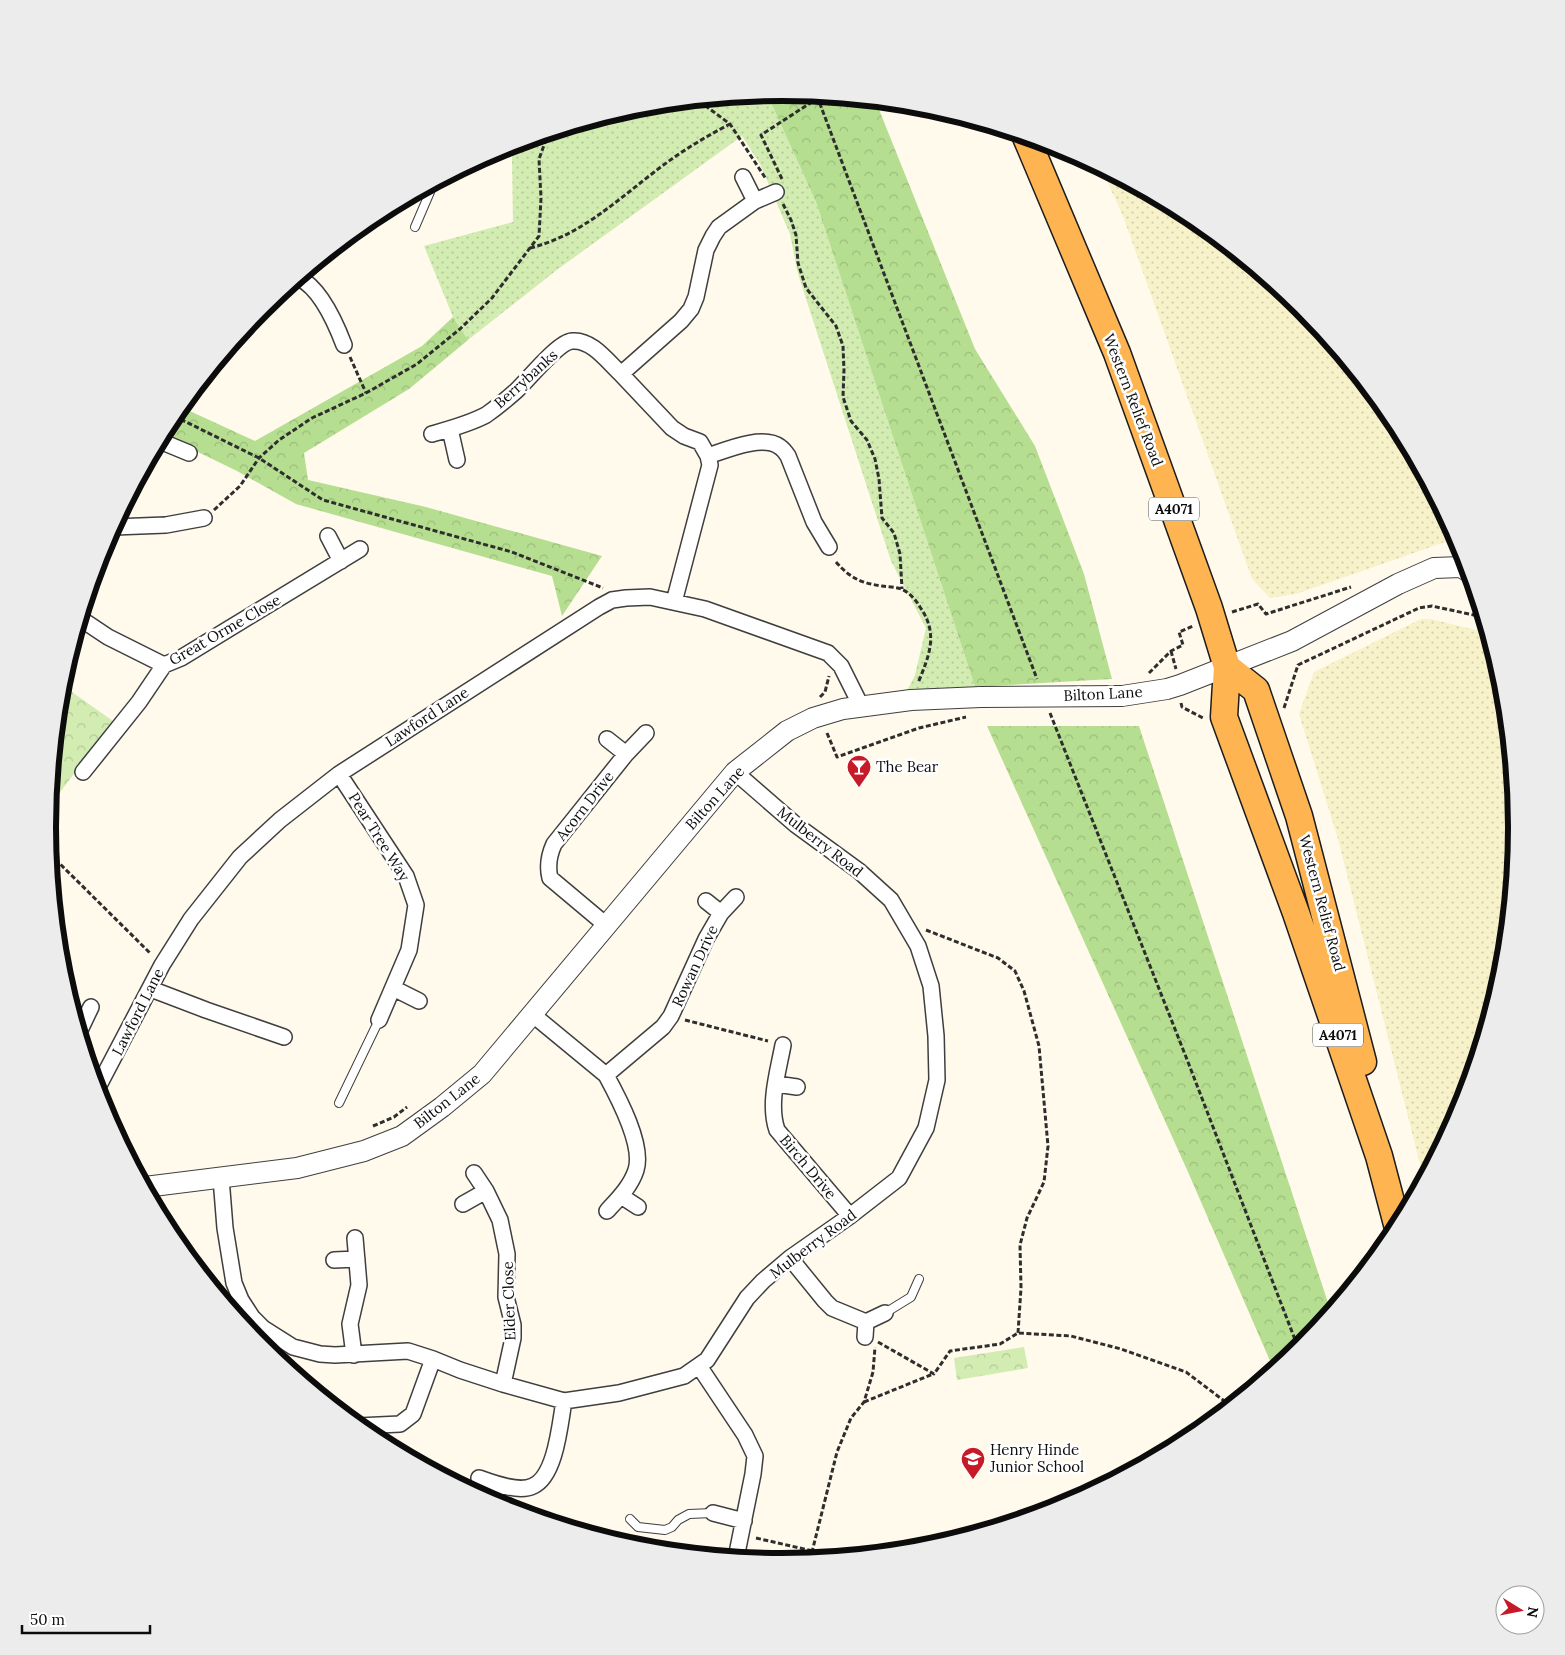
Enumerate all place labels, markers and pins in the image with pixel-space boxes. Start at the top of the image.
bar icon: The Bear [846,754,872,788]
place label: The Bear [876,757,939,776]
place label: Henry Hinde Junior School [989,1440,1084,1476]
school or university icon: Henry Hinde Junior School [960,1446,986,1480]

